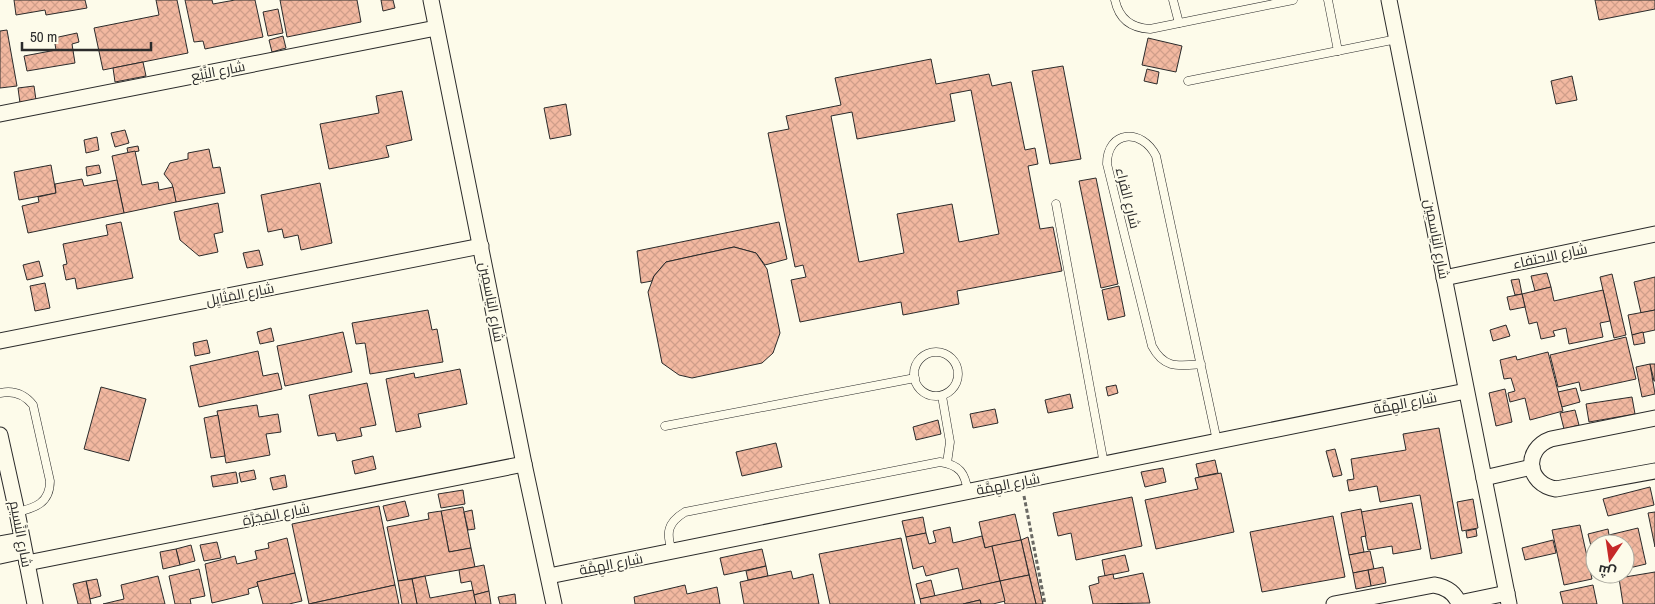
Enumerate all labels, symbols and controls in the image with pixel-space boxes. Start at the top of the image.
scale bar [22,20,151,52]
text: 50 m [30,26,57,47]
street label: شارع النَّبْع [189,57,247,85]
street label: شارع القراء [1112,166,1144,230]
street label: شارع اليَاسمِين [1420,197,1454,281]
street label: شارع الاحتفاء [1511,239,1589,273]
street label: شارع اليَاسمِين [475,260,509,344]
street label: شارع المَثَايِل [204,279,276,310]
street label: شارع الهِمَّة [1372,388,1439,420]
street label: شارع الهِمَّة [975,469,1042,501]
street label: شارع النَّسيم [5,499,37,569]
street label: شارع المَجَرَّة [241,499,311,529]
north arrow [1585,534,1635,584]
street label: شارع الهِمَّة [578,549,645,581]
text: ش [1596,561,1618,582]

